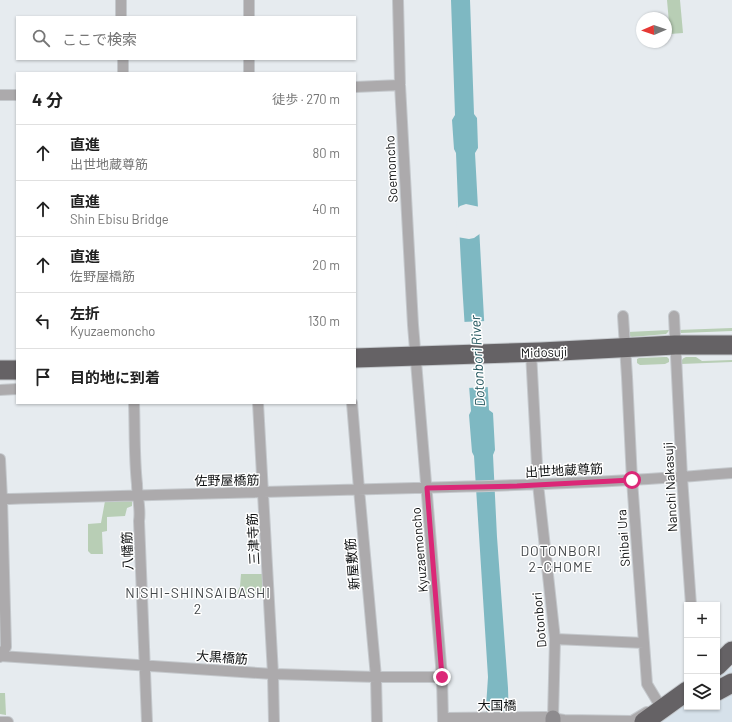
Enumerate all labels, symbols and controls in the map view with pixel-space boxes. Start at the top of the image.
north arrow [636,12,672,48]
search box [16,16,356,60]
icon: search [30,27,52,49]
text: ここで検索 [62,30,137,48]
text: 4 分 [32,89,63,109]
text: 徒歩 · 270 m [272,91,340,107]
text: 直進 [70,135,100,153]
street label: Soemoncho [381,135,401,203]
icon: ahead [32,142,54,164]
text: 80 m [313,145,340,161]
text: 出世地蔵尊筋 [70,156,148,172]
text: 直進 [70,192,100,210]
icon: ahead [32,198,54,220]
text: 40 m [312,201,340,217]
text: Shin Ebisu Bridge [70,211,169,227]
text: 直進 [70,247,100,265]
icon: ahead [32,254,54,276]
text: 20 m [312,257,340,273]
text: 佐野屋橋筋 [70,268,135,284]
text: 左折 [70,304,100,322]
icon: left [32,310,54,332]
text: 130 m [308,313,340,329]
water label: Dotonbori River [466,314,488,407]
text: Kyuzaemoncho [70,323,155,339]
street label: Midosuji [520,343,568,361]
icon: arrive [32,366,54,388]
text: 目的地に到着 [70,368,160,386]
street label: Nanchi Nakasuji [660,442,680,532]
street label: 出世地蔵尊筋 [525,460,603,480]
street label: 佐野屋橋筋 [194,471,260,489]
route start [623,471,641,489]
street label: Kyuzaemoncho [407,507,431,593]
street label: Shibai Ura [613,509,633,567]
street label: 三津寺筋 [244,513,262,565]
street label: 八幡筋 [118,531,136,571]
street label: 新屋敷筋 [342,537,362,591]
district label: DOTONBORI 2-CHOME [520,542,602,575]
district label: NISHI-SHINSAIBASHI 2 [125,584,271,617]
street label: Dotonbori [529,592,549,648]
map controls [684,602,720,710]
button: + [684,602,720,638]
button: − [684,638,720,674]
street label: 大黒橋筋 [195,647,249,667]
route end [433,668,451,686]
button: layers [684,674,720,710]
street label: 大国橋 [477,697,517,713]

